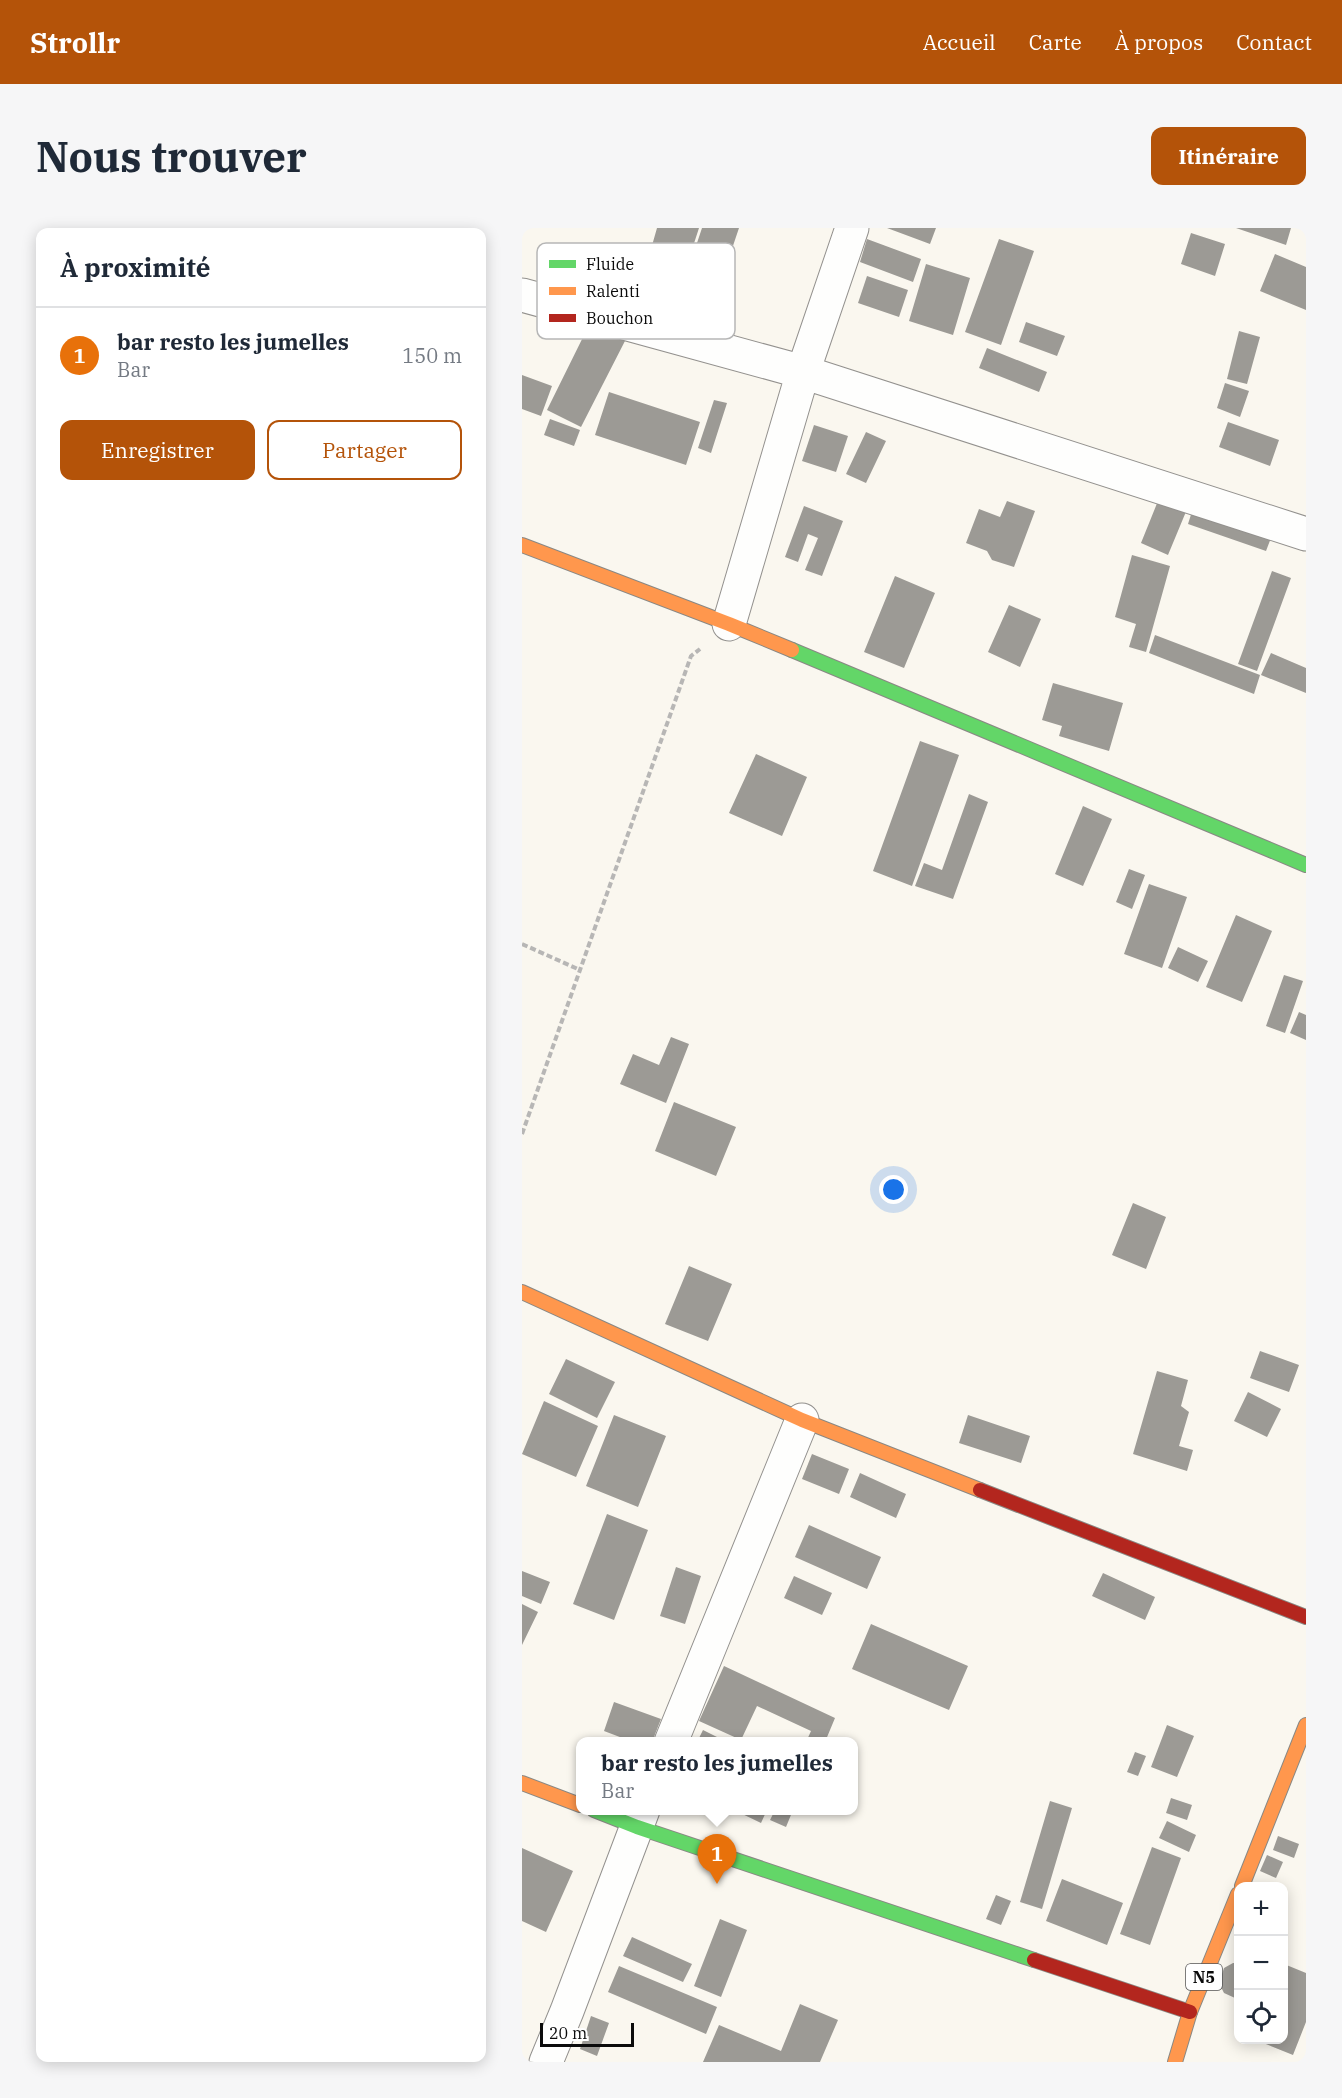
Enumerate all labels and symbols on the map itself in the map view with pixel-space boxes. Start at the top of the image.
legend [537,243,735,339]
text: Fluide [586,254,634,274]
text: Ralenti [586,281,640,301]
text: Bouchon [586,308,653,328]
your location [879,1175,908,1204]
pin: 1 [698,1834,736,1884]
road number: N5 [1186,1964,1222,1990]
scale bar [540,2020,634,2048]

